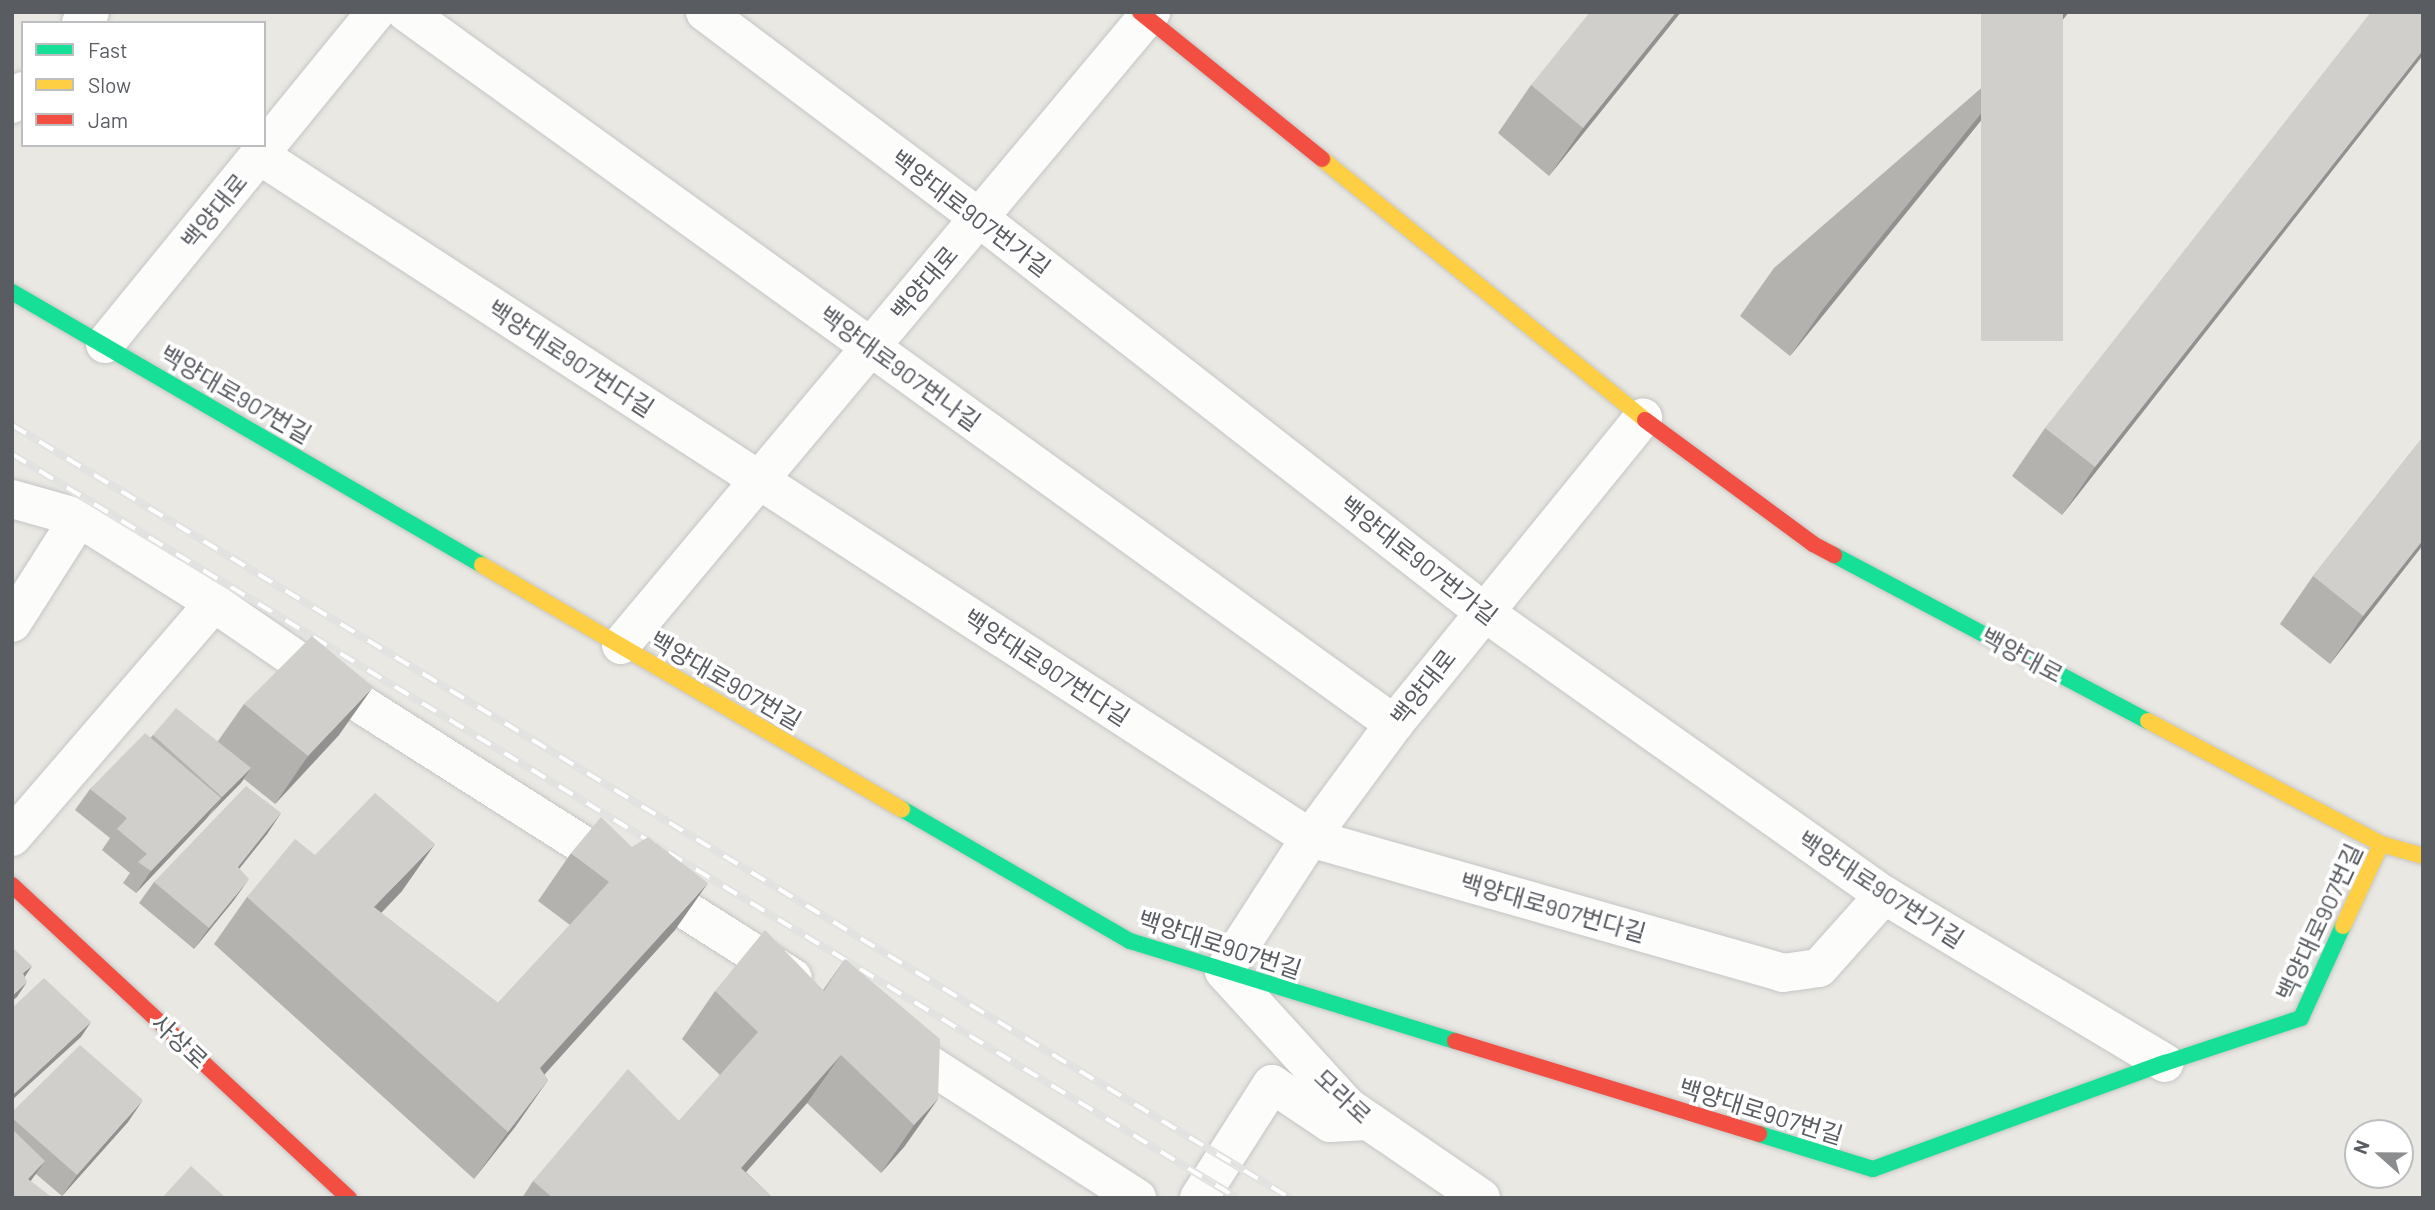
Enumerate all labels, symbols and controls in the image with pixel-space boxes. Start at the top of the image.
legend [21,21,266,147]
text: Fast [88,37,128,62]
text: Slow [88,72,131,97]
text: Jam [88,107,128,132]
street label: 백양대로907번가길 [886,144,1056,282]
street label: 백양대로 [175,168,253,254]
street label: 백양대로 [885,240,963,326]
street label: 백양대로907번다길 [483,294,659,422]
street label: 백양대로907번나길 [814,300,986,436]
street label: 백양대로907번길 [155,339,317,449]
street label: 백양대로907번가길 [1334,490,1504,630]
street label: 백양대로907번다길 [959,603,1135,731]
street label: 백양대로 [1976,622,2068,688]
street label: 백양대로907번길 [645,625,807,735]
street label: 백양대로 [1384,643,1462,731]
street label: 백양대로907번가길 [1793,825,1969,953]
street label: 백양대로907번길 [2270,839,2368,1005]
street label: 백양대로907번다길 [1457,867,1649,947]
street label: 백양대로907번길 [1135,904,1305,984]
street label: 사상로 [146,1008,214,1074]
street label: 모라로 [1309,1063,1377,1129]
street label: 백양대로907번길 [1676,1072,1846,1150]
north arrow [2344,1119,2414,1189]
text: N [2348,1137,2374,1157]

